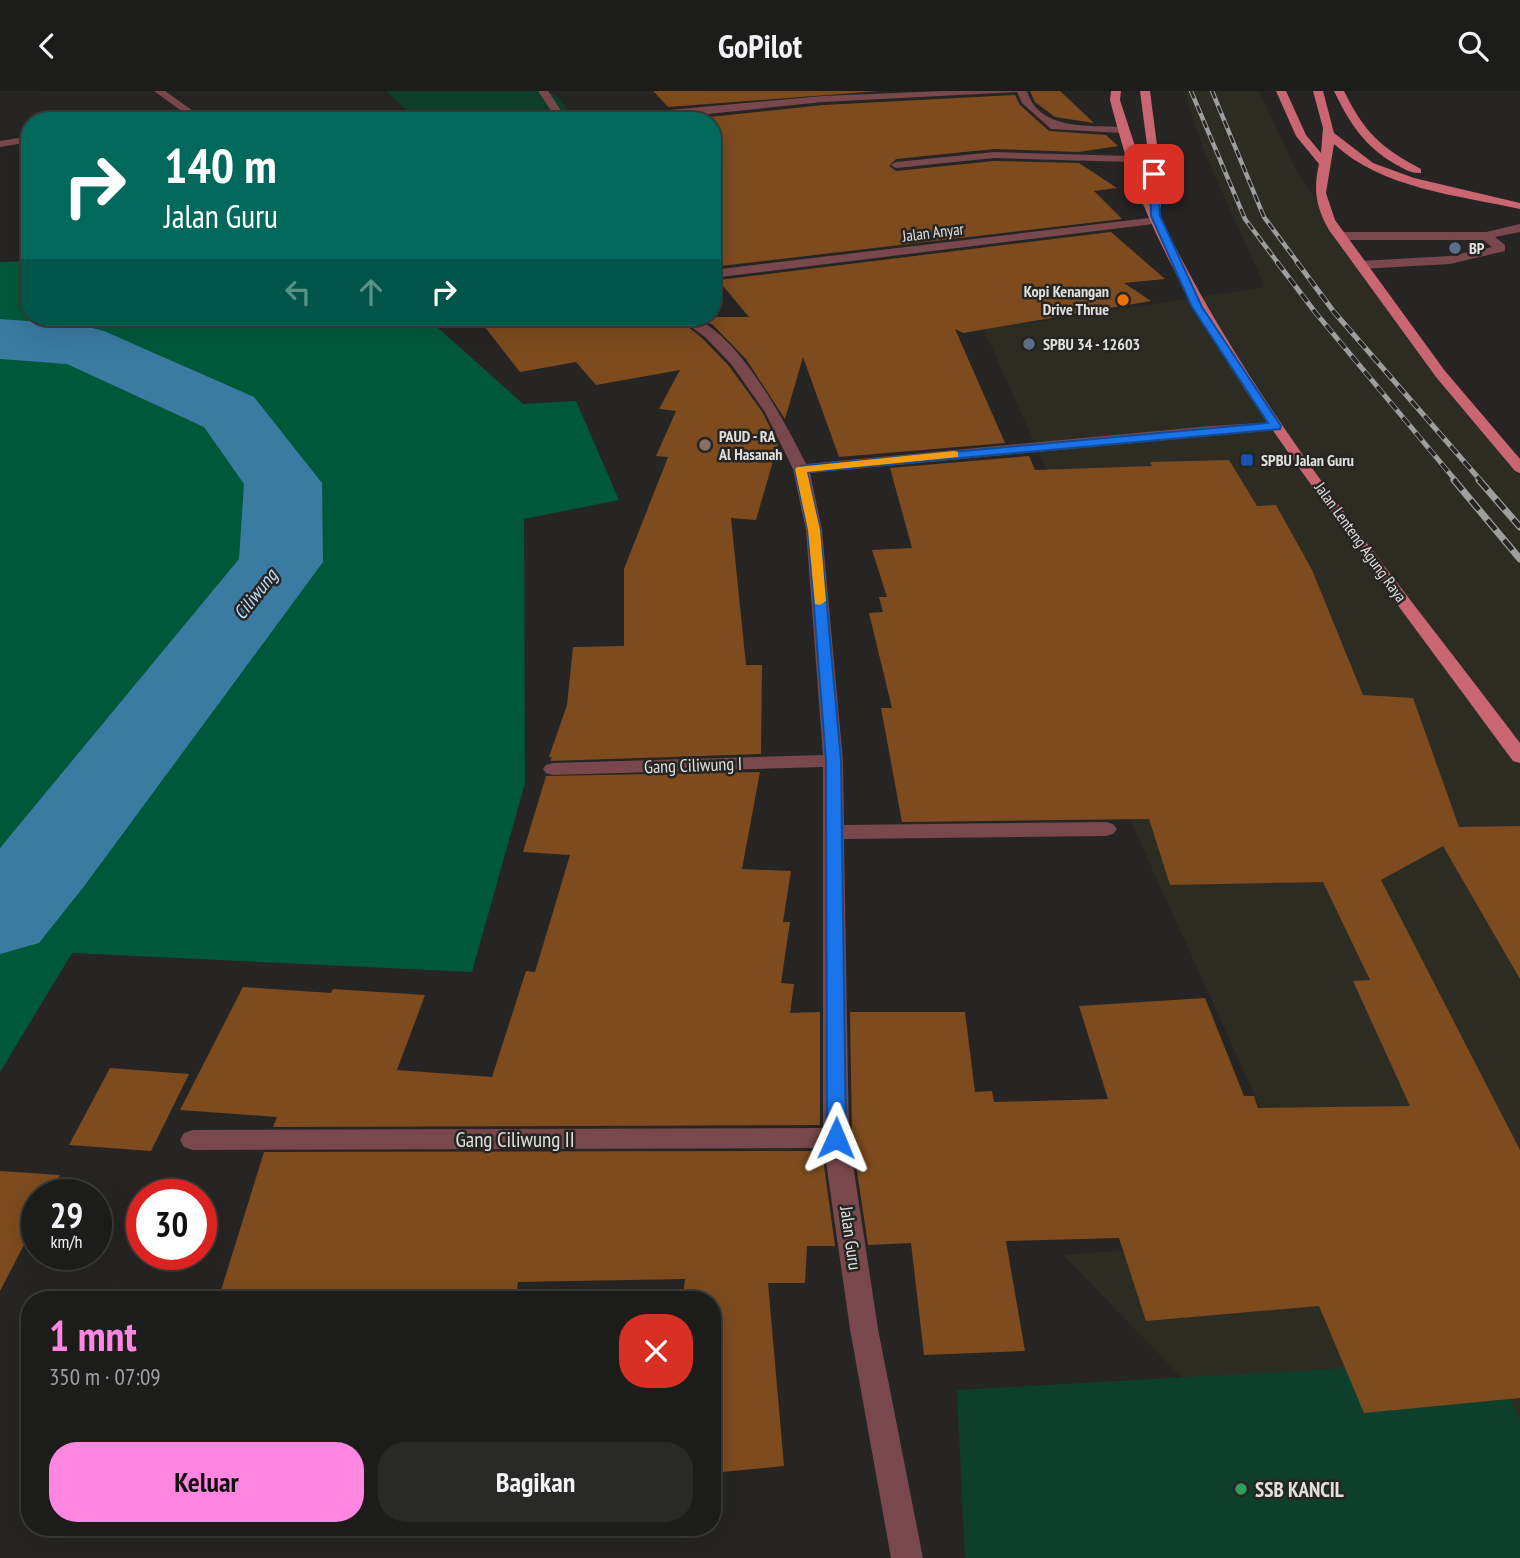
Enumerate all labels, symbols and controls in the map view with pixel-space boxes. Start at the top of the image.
text: GoPilot [718,25,802,67]
icon: back [28,27,66,65]
icon: search [1454,27,1492,65]
text: 140 m [164,133,277,197]
icon: right [49,140,140,231]
pin [1124,144,1184,204]
icon: arrive [1135,155,1173,193]
text: Jalan Guru [164,195,278,237]
street label: Jalan Anyar [900,218,965,246]
place label: BP [1469,238,1485,258]
marker: BP [1447,240,1463,256]
icon: left [279,273,317,311]
icon: ahead [352,273,390,311]
icon: right [425,273,463,311]
place label: Kopi Kenangan Drive Thrue [1024,281,1109,319]
marker: Kopi Kenangan Drive Thrue [1115,292,1131,308]
place label: SPBU 34 - 12603 [1043,334,1140,354]
marker: SPBU 34 - 12603 [1021,336,1037,352]
place label: PAUD - RA Al Hasanah [718,426,783,464]
marker: PAUD - RA Al Hasanah [697,437,713,453]
place label: SPBU Jalan Guru [1261,450,1354,470]
marker: SPBU Jalan Guru [1239,452,1255,468]
street label: Jalan Lenteng Agung Raya [1310,477,1411,606]
water label: Ciliwung [228,563,283,624]
street label: Gang Ciliwung I [644,752,742,778]
position arrow [799,1101,873,1175]
street label: Gang Ciliwung II [455,1126,575,1153]
speed limit sign: 30 [126,1179,217,1270]
text: 29 [50,1192,83,1238]
street label: Jalan Guru [835,1204,867,1271]
text: km/h [51,1230,82,1253]
text: 1 mnt [49,1308,137,1363]
button: close [619,1314,693,1388]
text: 350 m · 07:09 [49,1362,161,1391]
button: Keluar [49,1442,364,1522]
button: Bagikan [378,1442,693,1522]
place label: SSB KANCIL [1255,1476,1344,1503]
marker: SSB KANCIL [1233,1481,1249,1497]

